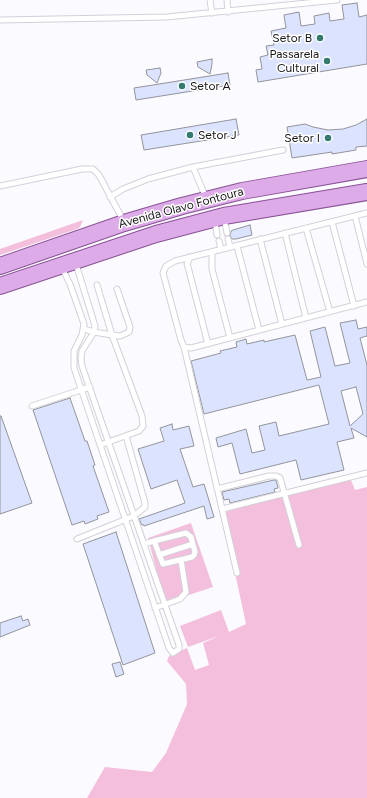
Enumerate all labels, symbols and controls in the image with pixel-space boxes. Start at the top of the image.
place label: Setor B [272,31,312,45]
marker: Setor B [315,33,325,43]
place label: Passarela Cultural [269,47,319,75]
marker: Passarela Cultural [322,56,332,66]
place label: Setor A [190,79,231,93]
marker: Setor A [177,81,187,91]
place label: Setor J [198,128,237,142]
marker: Setor J [185,130,195,140]
place label: Setor I [284,131,320,145]
marker: Setor I [323,133,333,143]
street label: Avenida Olavo Fontoura [117,184,245,232]

